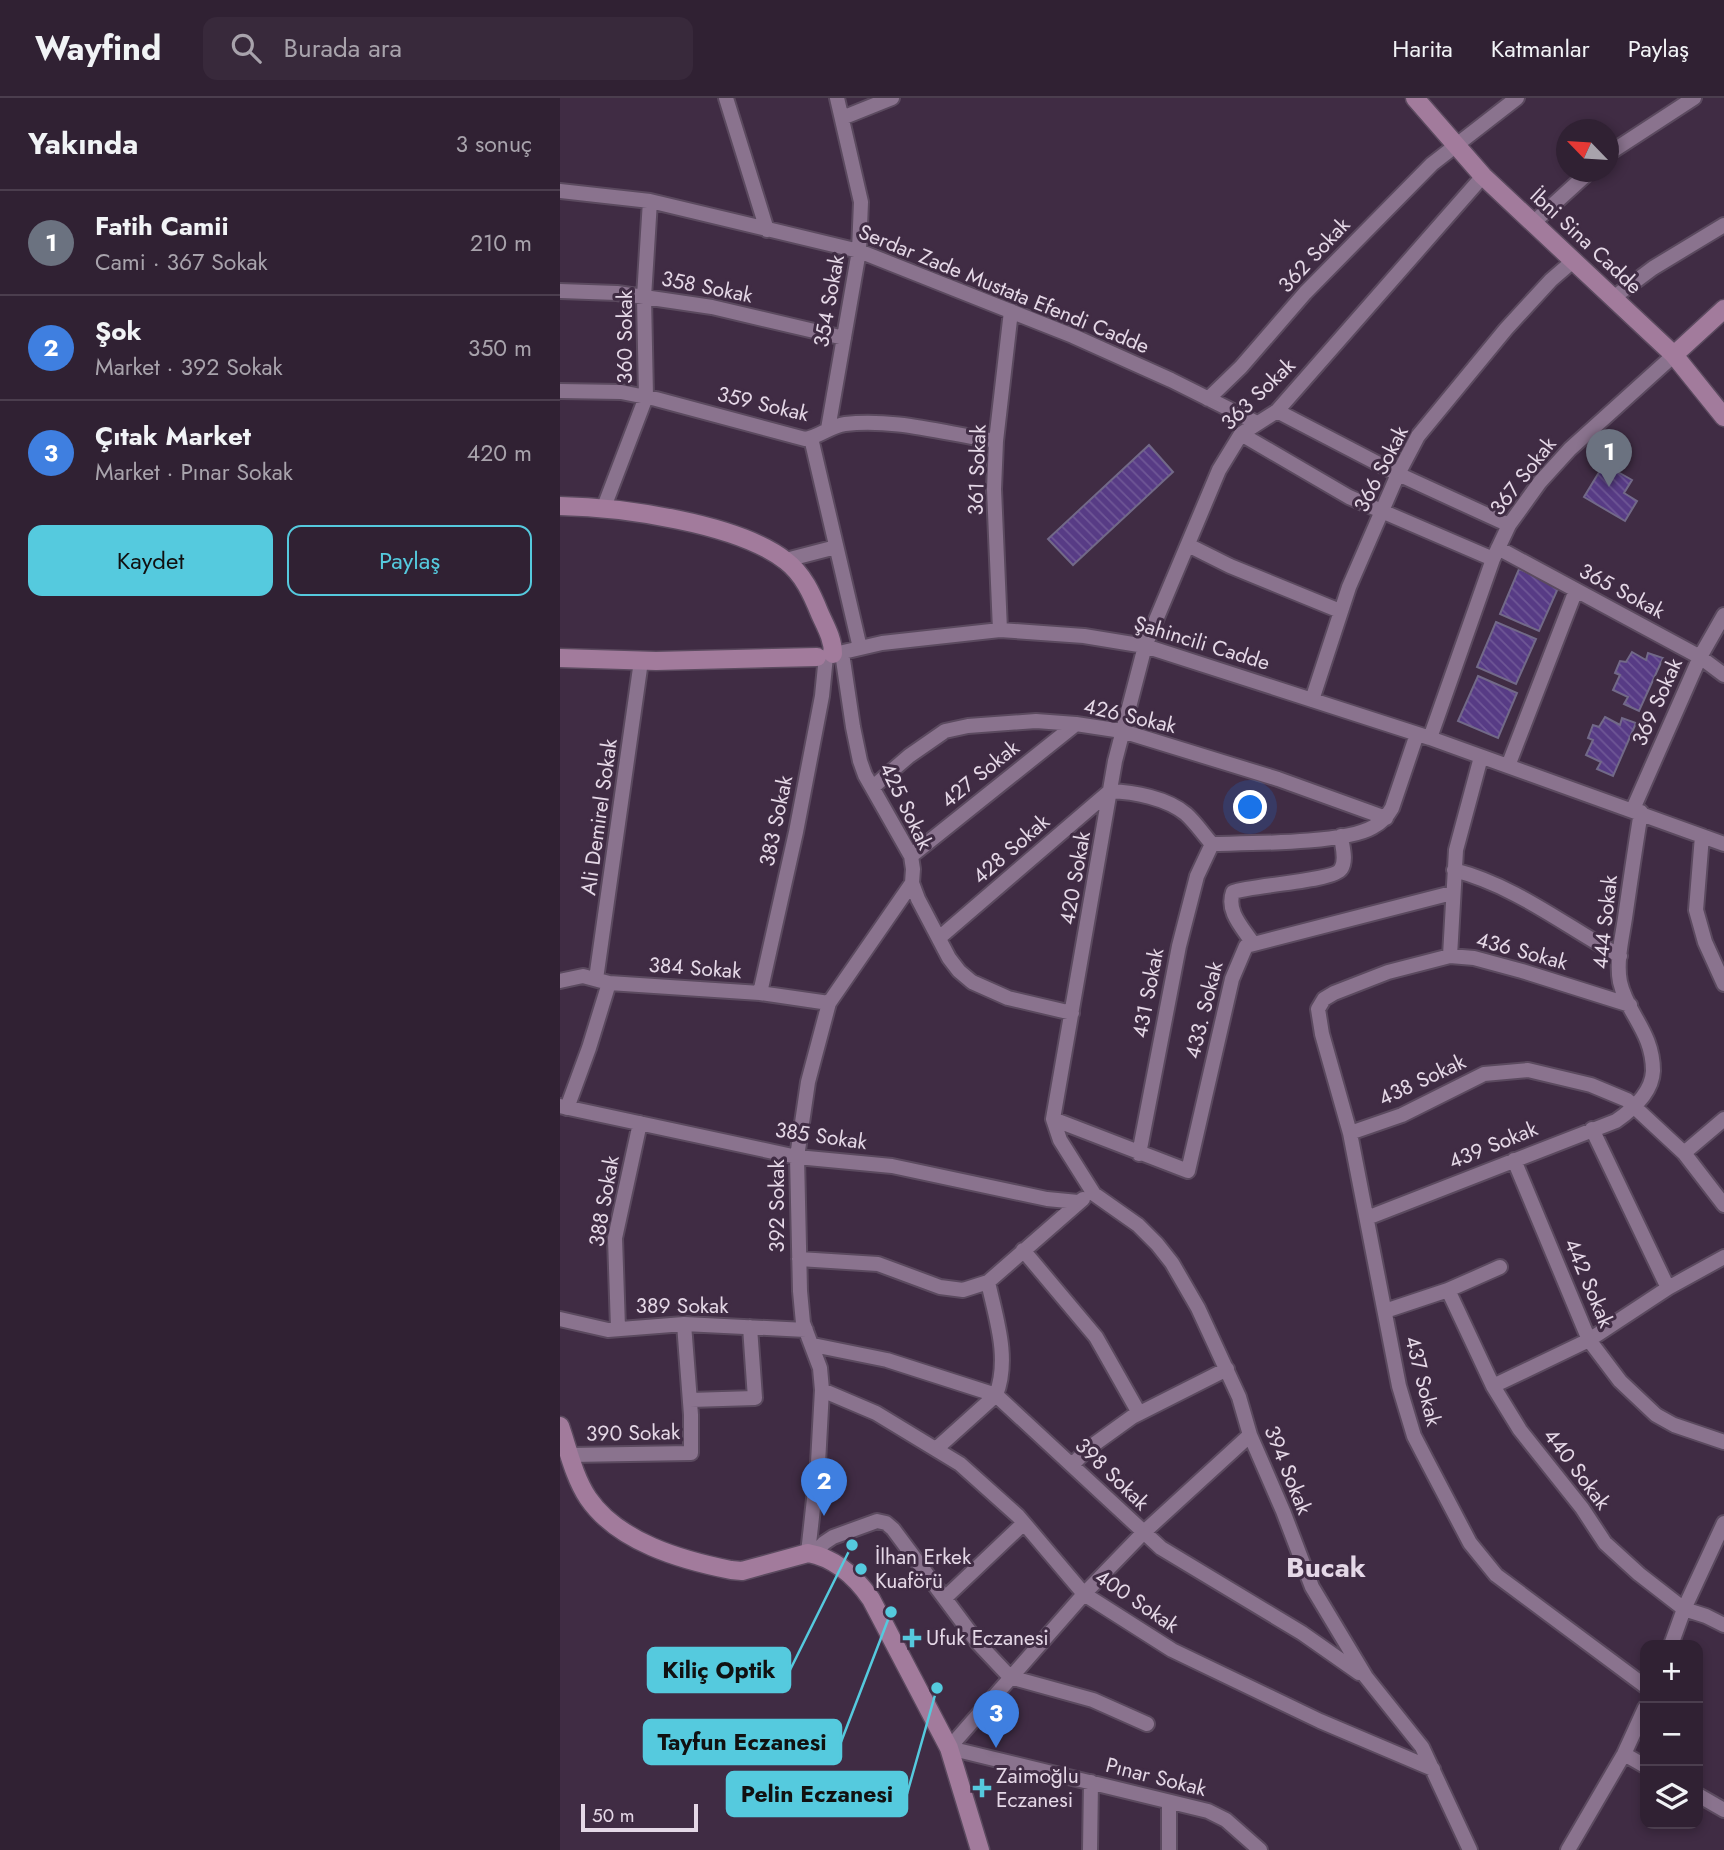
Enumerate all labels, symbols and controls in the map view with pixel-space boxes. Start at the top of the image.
search box [203,17,693,80]
text: Wayfind [35,25,161,72]
icon: search [227,29,265,67]
text: Burada ara [283,29,402,67]
text: Harita [1392,31,1453,66]
text: Katmanlar [1491,31,1590,66]
text: Paylaş [1628,31,1689,66]
north arrow [1556,119,1619,182]
text: Yakında [28,122,139,165]
text: 3 sonuç [456,127,532,161]
street label: İbni Sina Cadde [1523,181,1649,301]
text: Fatih Camii [95,207,229,245]
street label: 362 Sokak [1271,210,1357,299]
street label: Serdar Zade Mustata Efendi Cadde [854,217,1154,361]
text: 1 [45,226,57,260]
text: 210 m [470,226,532,260]
text: Cami · 367 Sokak [95,245,268,279]
street label: 354 Sokak [806,252,852,350]
street label: 358 Sokak [659,263,756,311]
street label: 360 Sokak [610,289,640,384]
text: Şok [95,312,142,350]
text: 2 [43,331,59,365]
text: 350 m [468,331,532,365]
text: Market · 392 Sokak [95,350,283,384]
street label: 363 Sokak [1214,350,1302,437]
street label: 359 Sokak [714,379,813,429]
text: Çıtak Market [95,417,251,455]
street label: 366 Sokak [1346,420,1416,517]
street label: 361 Sokak [960,423,994,516]
pin: 1 [1586,429,1632,487]
street label: 367 Sokak [1483,430,1564,522]
text: 3 [44,436,58,470]
text: 420 m [467,436,532,470]
text: Market · Pınar Sokak [95,455,293,489]
button: Kaydet [28,525,273,596]
button: Paylaş [287,525,532,596]
street label: 365 Sokak [1574,556,1671,626]
street label: Şahincili Cadde [1130,608,1274,678]
street label: 369 Sokak [1624,652,1690,751]
street label: 426 Sokak [1081,691,1180,741]
street label: 427 Sokak [934,733,1026,815]
street label: Ali Demirel Sokak [573,736,625,897]
street label: 425 Sokak [872,757,940,855]
street label: 383 Sokak [752,772,800,869]
your location [1233,790,1267,824]
street label: 428 Sokak [966,807,1057,891]
street label: 420 Sokak [1052,828,1098,927]
street label: 444 Sokak [1585,873,1625,971]
street label: 436 Sokak [1473,924,1572,978]
street label: 431 Sokak [1125,945,1172,1041]
street label: 384 Sokak [648,950,743,986]
street label: 433. Sokak [1177,958,1231,1062]
street label: 438 Sokak [1374,1046,1471,1113]
street label: 439 Sokak [1444,1113,1543,1176]
street label: 385 Sokak [773,1115,870,1157]
street label: 388 Sokak [581,1152,627,1249]
street label: 392 Sokak [762,1159,792,1253]
street label: 442 Sokak [1557,1234,1622,1333]
street label: 389 Sokak [636,1291,729,1321]
street label: 437 Sokak [1397,1333,1449,1430]
street label: 390 Sokak [586,1417,681,1449]
street label: 394 Sokak [1257,1421,1320,1520]
street label: 440 Sokak [1536,1422,1618,1517]
street label: 398 Sokak [1068,1431,1156,1518]
pin: 2 [801,1458,847,1516]
place label: İlhan Erkek Kuaförü [875,1542,972,1596]
district label: Bucak [1286,1547,1366,1588]
marker: İlhan Erkek Kuaförü [853,1561,869,1577]
street label: 400 Sokak [1089,1562,1186,1641]
place label: Ufuk Eczanesi [926,1623,1049,1653]
marker: Ufuk Eczanesi [904,1630,920,1646]
map controls [1640,1640,1703,1829]
button: + [1640,1640,1703,1703]
callout: Kiliç Optik [648,1648,790,1692]
text: Kiliç Optik [662,1653,776,1687]
pin: 3 [973,1690,1019,1748]
button: − [1640,1703,1703,1766]
callout: Tayfun Eczanesi [644,1720,841,1764]
text: Tayfun Eczanesi [657,1725,827,1759]
street label: Pınar Sokak [1103,1750,1210,1804]
place label: Zaimoğlu Eczanesi [996,1761,1079,1815]
button: layers [1640,1766,1703,1829]
callout: Pelin Eczanesi [727,1772,907,1816]
text: Pelin Eczanesi [741,1777,893,1811]
marker: Zaimoğlu Eczanesi [974,1780,990,1796]
scale bar [581,1801,698,1833]
text: 50 m [592,1802,635,1829]

